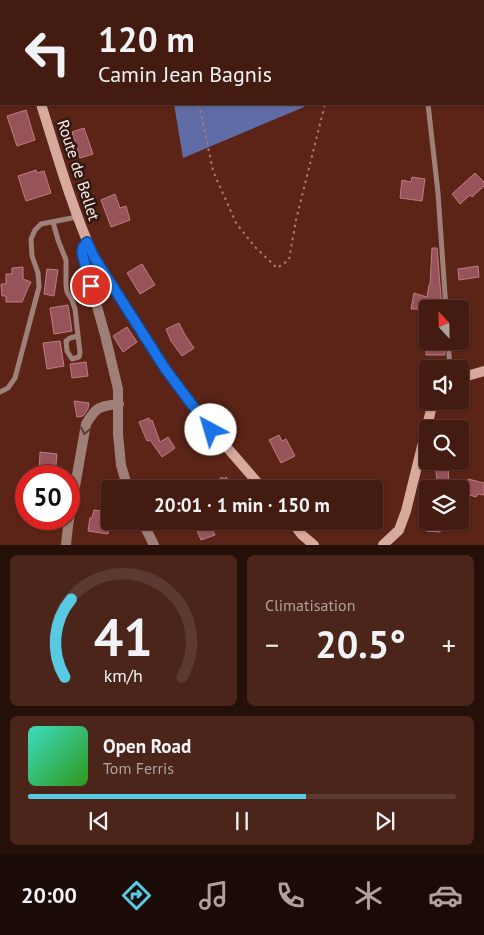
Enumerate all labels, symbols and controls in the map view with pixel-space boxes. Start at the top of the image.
text: 120 m [98,16,195,62]
icon: left [15,20,80,85]
text: Camin Jean Bagnis [98,60,272,88]
street label: Route de Bellet [53,117,105,224]
pin [70,265,112,307]
icon: arrive [77,272,105,300]
north arrow [419,300,469,350]
map controls [419,300,469,530]
button: sound [419,360,469,410]
position arrow [184,403,236,455]
button: search [419,420,469,470]
one-way arrow [81,427,91,436]
speed limit sign: 50 [15,465,80,530]
button: layers [419,480,469,530]
text: 20:01 · 1 min · 150 m [154,493,330,517]
text: Climatisation [265,595,355,615]
text: 41 [94,603,153,670]
text: 20.5° [315,619,406,668]
text: − [265,626,279,663]
text: + [442,626,456,663]
text: km/h [104,664,143,687]
text: Open Road [103,734,191,758]
text: Tom Ferris [103,758,174,778]
icon: previous [85,807,113,835]
icon: pause [228,807,256,835]
icon: next [371,807,399,835]
icon: directions [119,878,154,913]
icon: music [196,878,231,913]
icon: phone [273,878,308,913]
icon: climate [351,878,386,913]
icon: car [428,878,463,913]
text: 20:00 [21,881,77,909]

